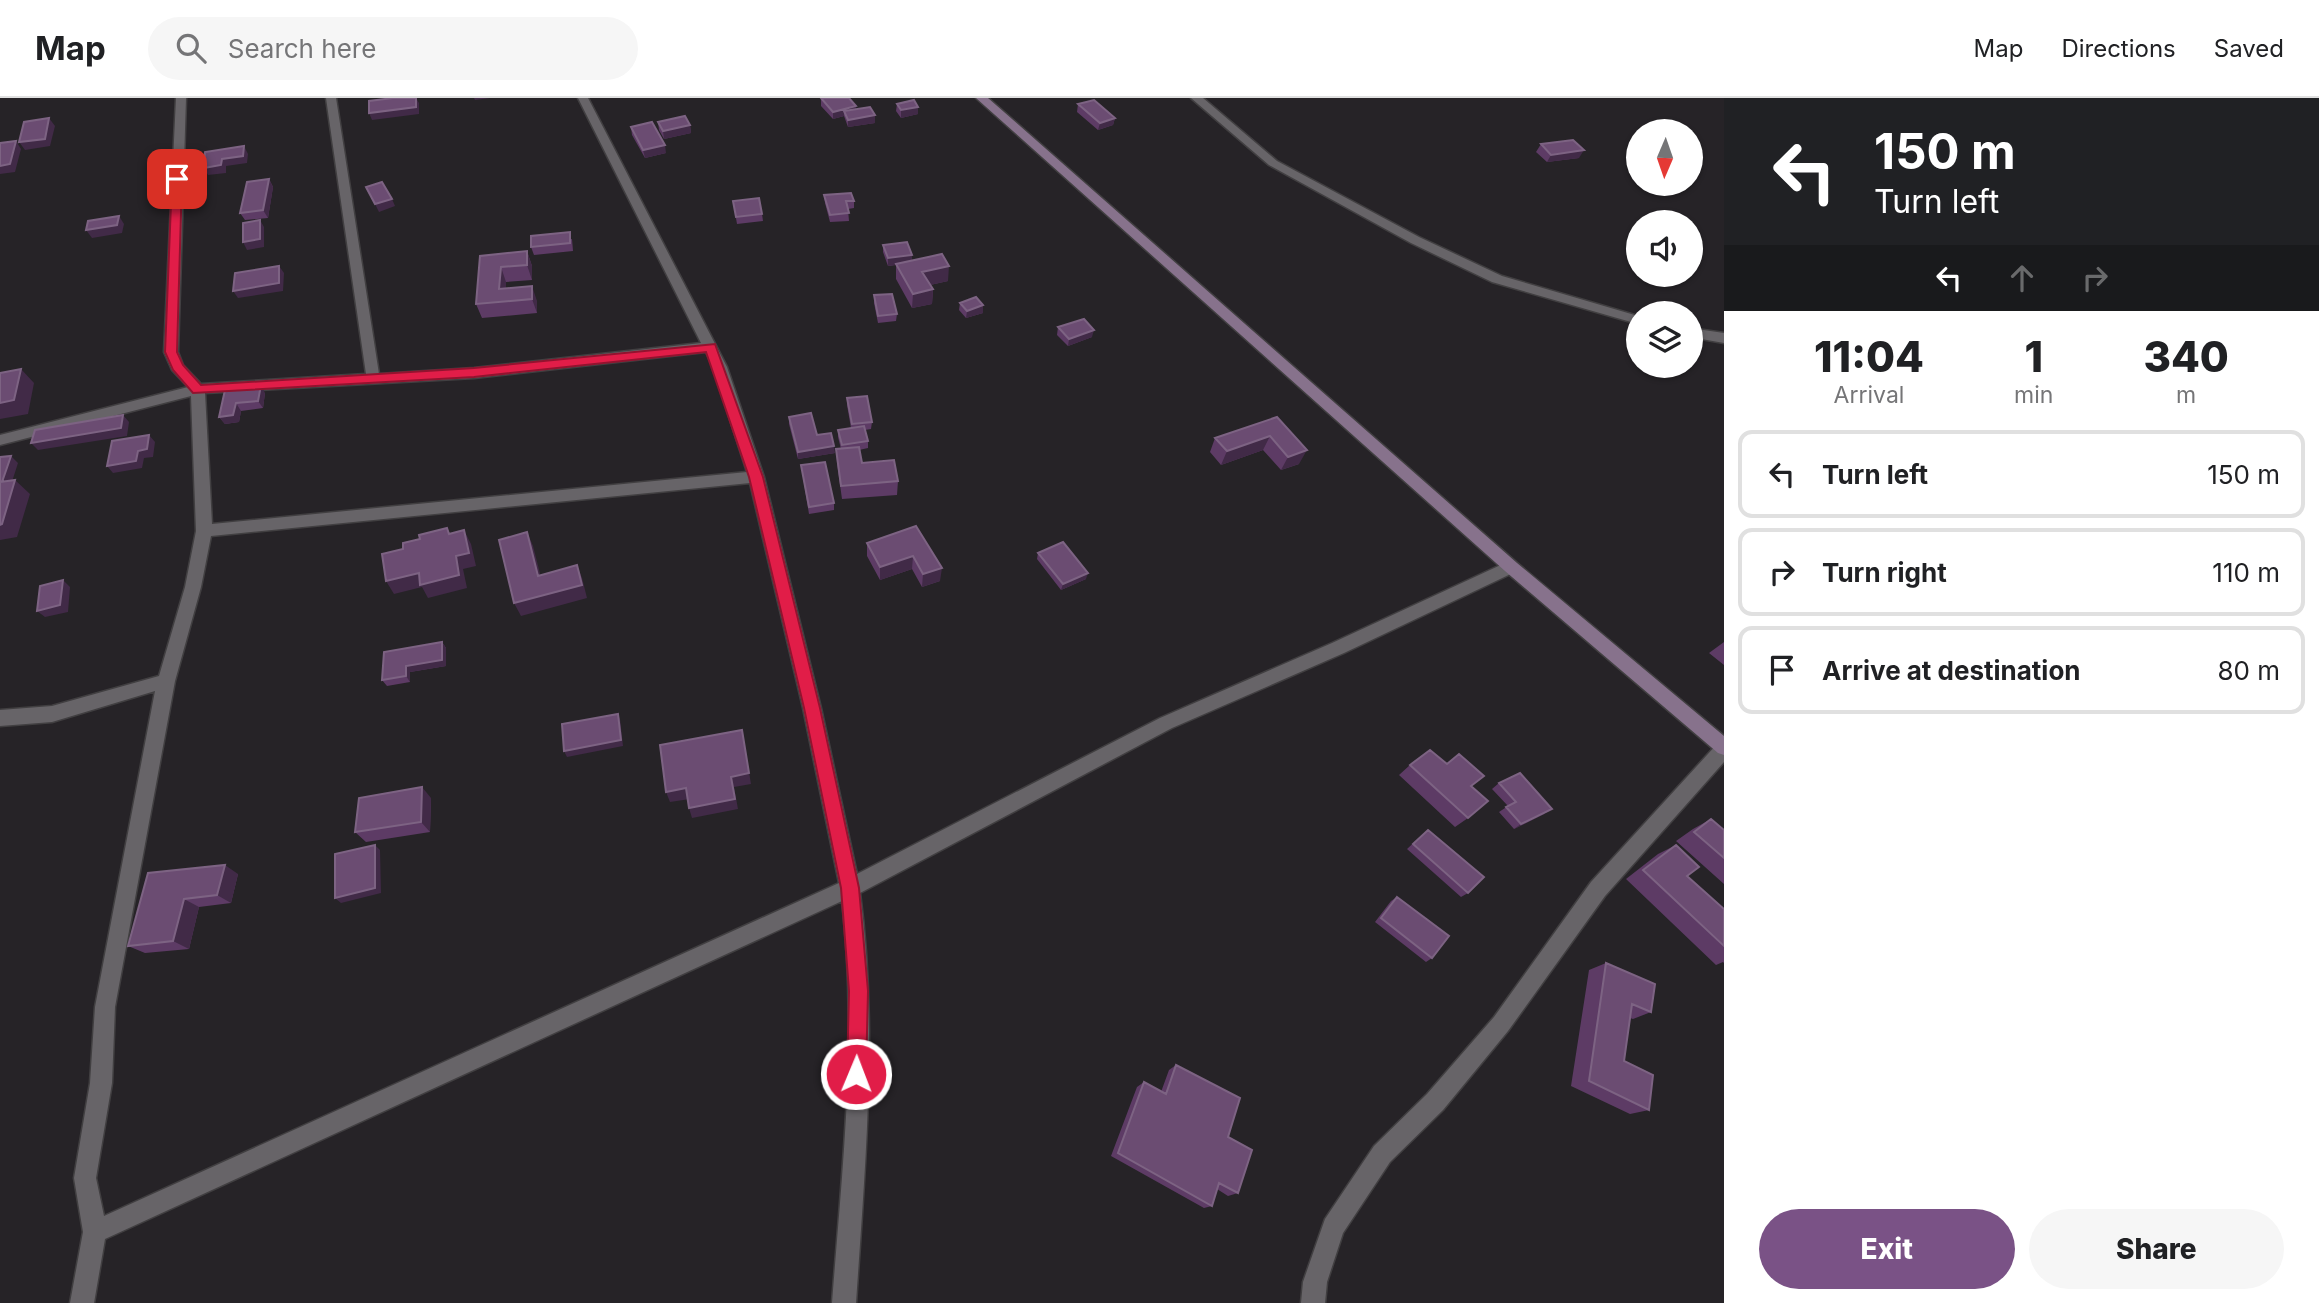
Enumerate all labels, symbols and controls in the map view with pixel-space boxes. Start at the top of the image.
search box [148,17,638,80]
text: Map [35,28,106,68]
icon: search [172,29,210,67]
text: Search here [228,33,376,64]
text: Map [1974,34,2023,63]
text: Directions [2061,34,2176,63]
text: Saved [2214,34,2284,63]
north arrow [1626,119,1703,196]
map controls [1626,119,1703,378]
text: 150 m [1874,122,2016,181]
icon: left [1759,126,1850,217]
pin [147,149,207,209]
icon: arrive [158,160,196,198]
text: Turn left [1874,182,1999,221]
button: sound [1626,210,1703,287]
icon: left [1930,259,1968,297]
icon: ahead [2003,259,2041,297]
icon: right [2076,259,2114,297]
button: layers [1626,301,1703,378]
text: 11:04 [1814,331,1924,382]
text: 1 [2024,331,2043,382]
text: 340 [2143,331,2229,382]
text: Arrival [1834,381,1904,409]
text: min [2014,381,2053,409]
text: m [2176,381,2196,409]
icon: left [1763,455,1801,493]
text: Turn left [1822,459,1928,490]
text: 150 m [2207,459,2280,490]
icon: right [1763,553,1801,591]
text: Turn right [1822,557,1947,588]
text: 110 m [2212,557,2280,588]
icon: arrive [1763,651,1801,689]
text: Arrive at destination [1822,655,2081,686]
text: 80 m [2217,655,2280,686]
position arrow [819,1037,893,1111]
button: Exit [1759,1209,2015,1289]
button: Share [2029,1209,2284,1289]

